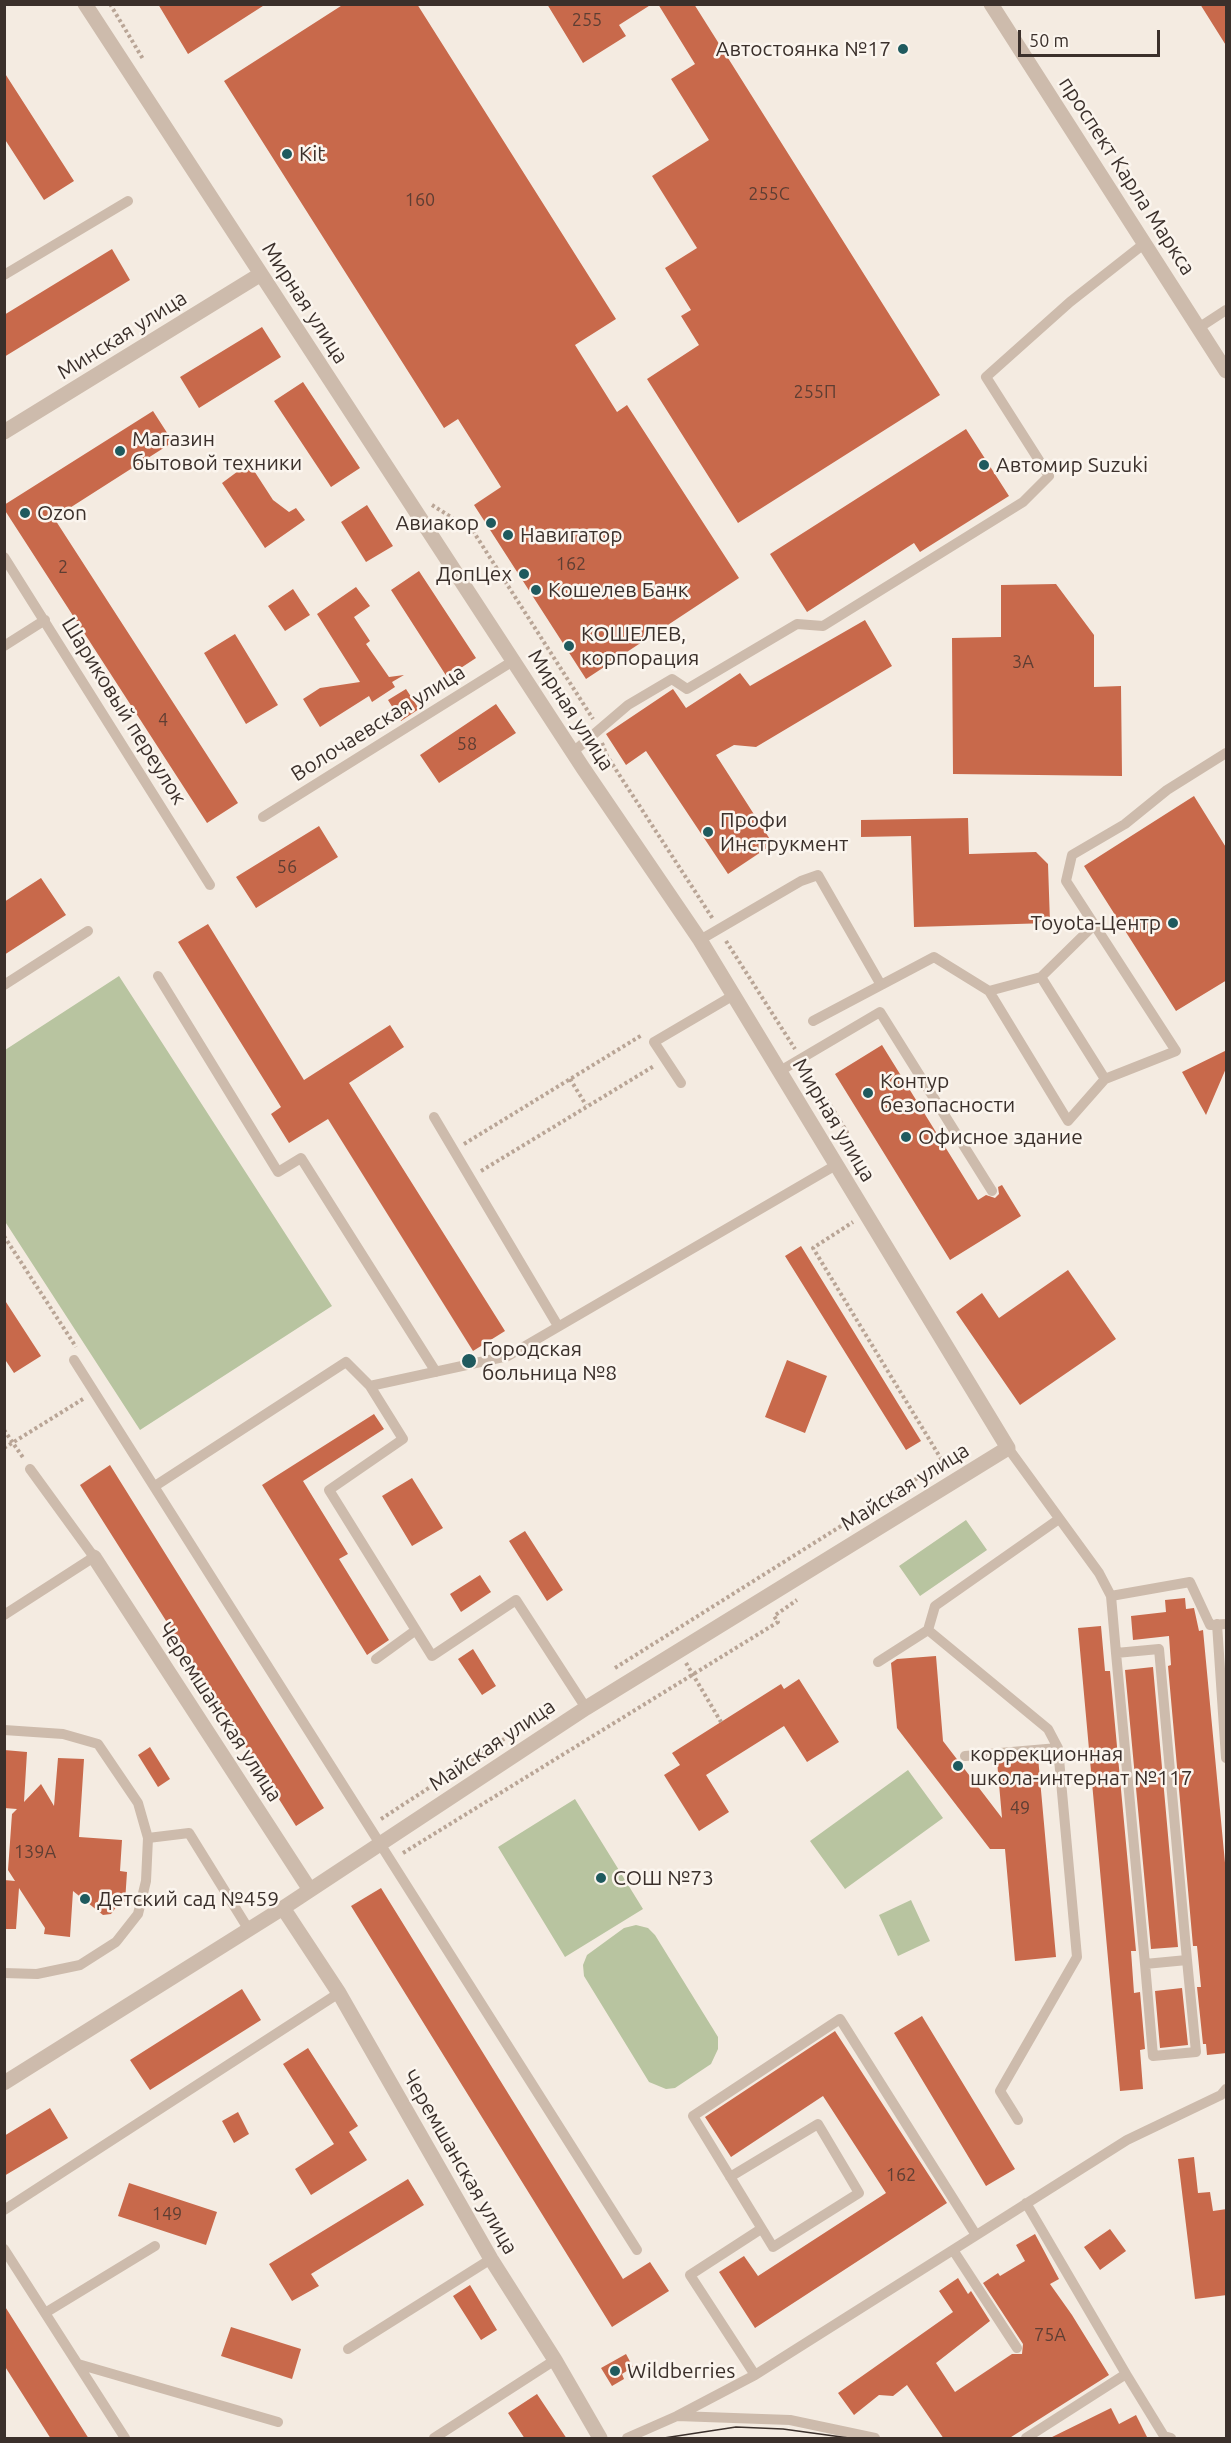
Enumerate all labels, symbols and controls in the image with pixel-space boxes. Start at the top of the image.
house number: 255 [572,9,602,31]
scale bar [1021,18,1164,56]
text: 50 m [1029,30,1069,50]
place label: Автостоянка №17 [716,36,891,62]
marker: Автостоянка №17 [896,42,910,56]
street label: проспект Карла Маркса [1053,72,1201,280]
place label: Kit [299,141,326,167]
marker: Kit [280,147,294,161]
house number: 255С [748,183,790,205]
house number: 160 [405,189,435,211]
street label: Мирная улица [256,238,354,368]
street label: Минская улица [53,285,191,385]
house number: 255П [794,381,836,403]
place label: Магазин бытовой техники [132,426,302,476]
marker: Магазин бытовой техники [113,444,127,458]
place label: Автомир Suzuki [996,452,1148,478]
marker: Автомир Suzuki [977,458,991,472]
place label: Ozon [37,500,87,526]
marker: Ozon [18,506,32,520]
place label: Авиакор [396,510,479,536]
marker: Авиакор [484,516,498,530]
place label: Навигатор [520,522,623,548]
marker: Навигатор [501,528,515,542]
house number: 162 [556,553,586,575]
house number: 2 [58,556,68,578]
place label: ДопЦех [436,561,512,587]
marker: ДопЦех [517,567,531,581]
place label: Кошелев Банк [548,577,689,603]
marker: Кошелев Банк [529,583,543,597]
street label: Шариковый переулок [56,613,192,809]
place label: КОШЕЛЕВ, корпорация [581,621,699,671]
marker: КОШЕЛЕВ, корпорация [562,639,576,653]
street label: Мирная улица [522,645,620,775]
house number: 3А [1012,651,1034,673]
street label: Волочаевская улица [286,659,470,787]
house number: 4 [158,709,168,731]
house number: 58 [457,733,477,755]
place label: Профи Инструкмент [720,807,848,857]
marker: Профи Инструкмент [701,825,715,839]
house number: 56 [277,856,297,878]
place label: Toyota-Центр [1030,910,1161,936]
marker: Toyota-Центр [1166,916,1180,930]
street label: Мирная улица [787,1054,881,1186]
place label: Контур безопасности [880,1068,1015,1118]
marker: Контур безопасности [861,1086,875,1100]
place label: Офисное здание [918,1124,1083,1150]
marker: Офисное здание [899,1130,913,1144]
place label: Городская больница №8 [482,1336,617,1386]
marker: Городская больница №8 [460,1352,478,1370]
street label: Майская улица [836,1438,974,1536]
street label: Черемшанская улица [153,1618,287,1806]
street label: Майская улица [424,1694,560,1796]
place label: коррекционная школа-интернат №117 [970,1741,1193,1791]
marker: коррекционная школа-интернат №117 [951,1759,965,1773]
house number: 49 [1010,1797,1030,1819]
house number: 139А [14,1841,56,1863]
place label: СОШ №73 [613,1865,714,1891]
marker: СОШ №73 [594,1871,608,1885]
place label: Детский сад №459 [97,1886,279,1912]
marker: Детский сад №459 [78,1892,92,1906]
street label: Черемшанская улица [397,2065,523,2259]
house number: 162 [886,2164,916,2186]
house number: 149 [152,2203,182,2225]
house number: 75А [1034,2324,1066,2346]
place label: Wildberries [627,2358,735,2384]
marker: Wildberries [608,2364,622,2378]

